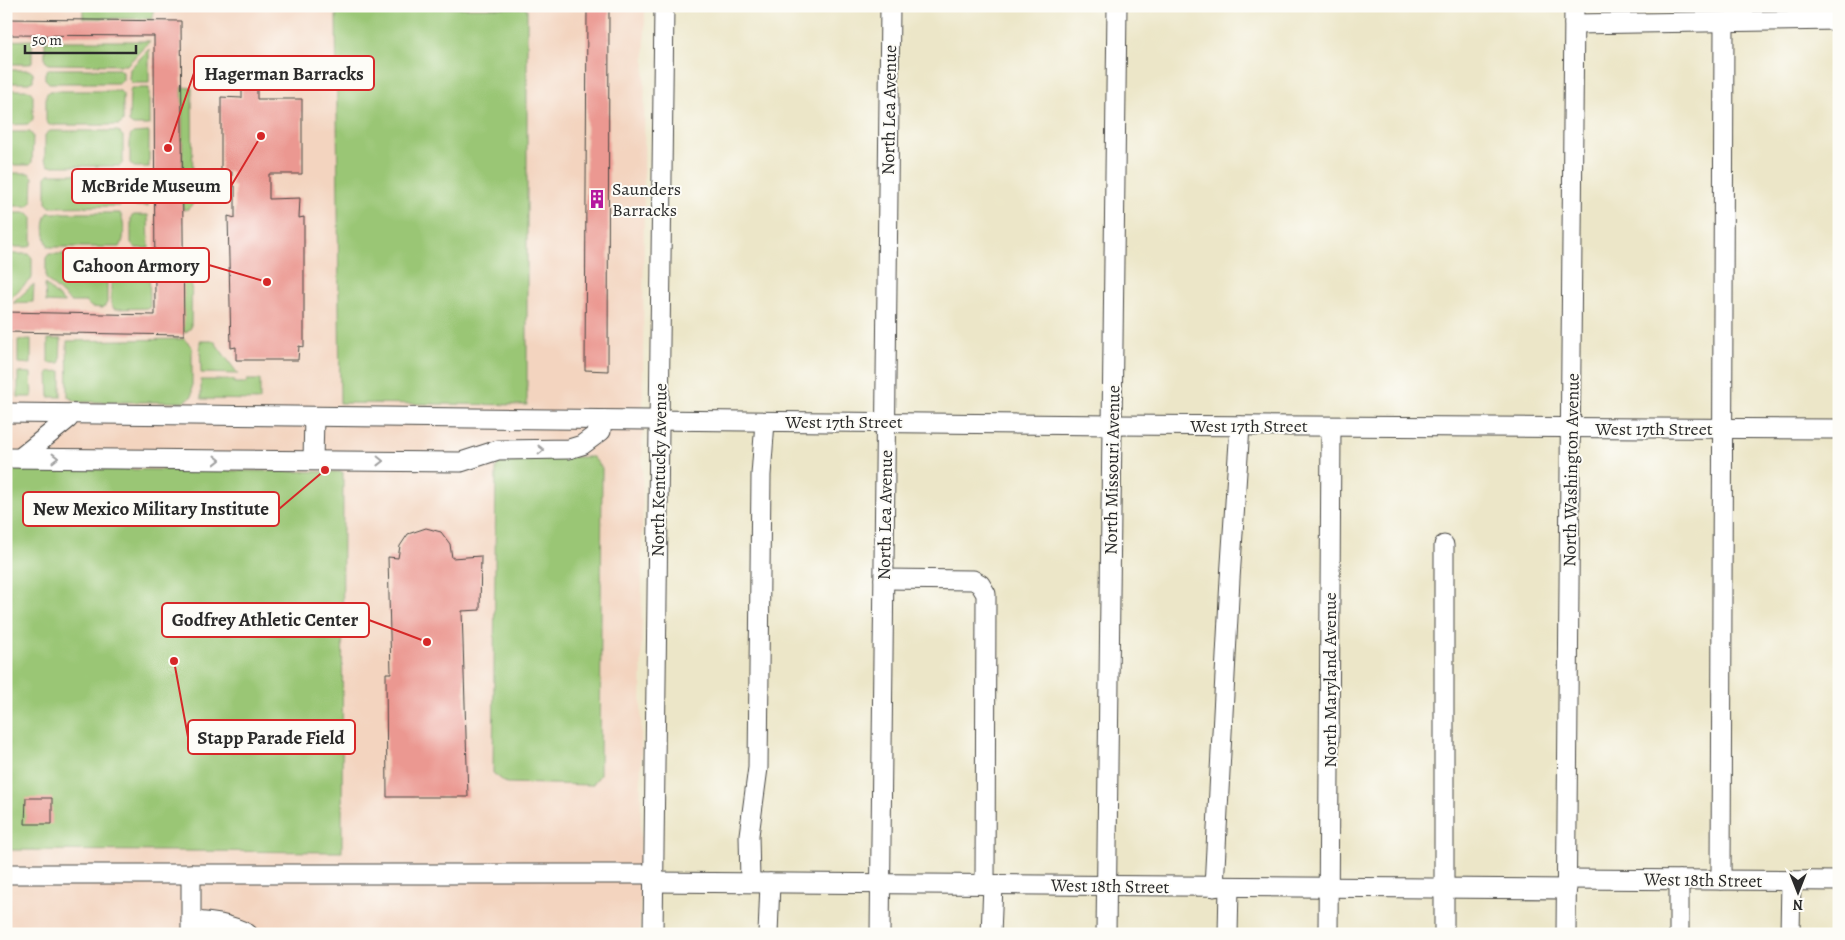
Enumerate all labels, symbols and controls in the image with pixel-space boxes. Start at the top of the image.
scale bar [25,22,136,54]
text: 50 m [32,30,62,50]
street label: North Lea Avenue [876,45,902,175]
callout: Hagerman Barracks [194,56,374,90]
text: Hagerman Barracks [204,61,364,87]
callout: McBride Museum [72,169,231,203]
text: McBride Museum [81,173,221,199]
place label: Saunders Barracks [612,177,681,222]
building icon: Saunders Barracks [586,188,608,210]
callout: Cahoon Armory [63,248,209,282]
text: Cahoon Armory [73,253,201,279]
street label: North Washington Avenue [1557,373,1585,567]
street label: North Kentucky Avenue [645,383,673,557]
street label: North Missouri Avenue [1099,385,1125,555]
street label: West 17th Street [784,410,903,434]
street label: West 17th Street [1189,414,1308,438]
street label: West 17th Street [1594,417,1713,441]
one-way arrow [537,445,545,455]
street label: North Lea Avenue [872,450,898,580]
one-way arrow [52,453,59,463]
one-way arrow [214,455,222,465]
one-way arrow [376,456,384,466]
callout: New Mexico Military Institute [23,492,279,526]
text: New Mexico Military Institute [33,496,269,522]
street label: North Maryland Avenue [1318,592,1342,768]
callout: Godfrey Athletic Center [162,603,369,637]
text: Godfrey Athletic Center [172,607,358,633]
callout: Stapp Parade Field [188,720,355,754]
text: Stapp Parade Field [197,725,345,751]
street label: West 18th Street [1643,867,1763,893]
north arrow [1772,868,1822,918]
street label: West 18th Street [1050,873,1170,899]
text: N [1793,895,1803,914]

